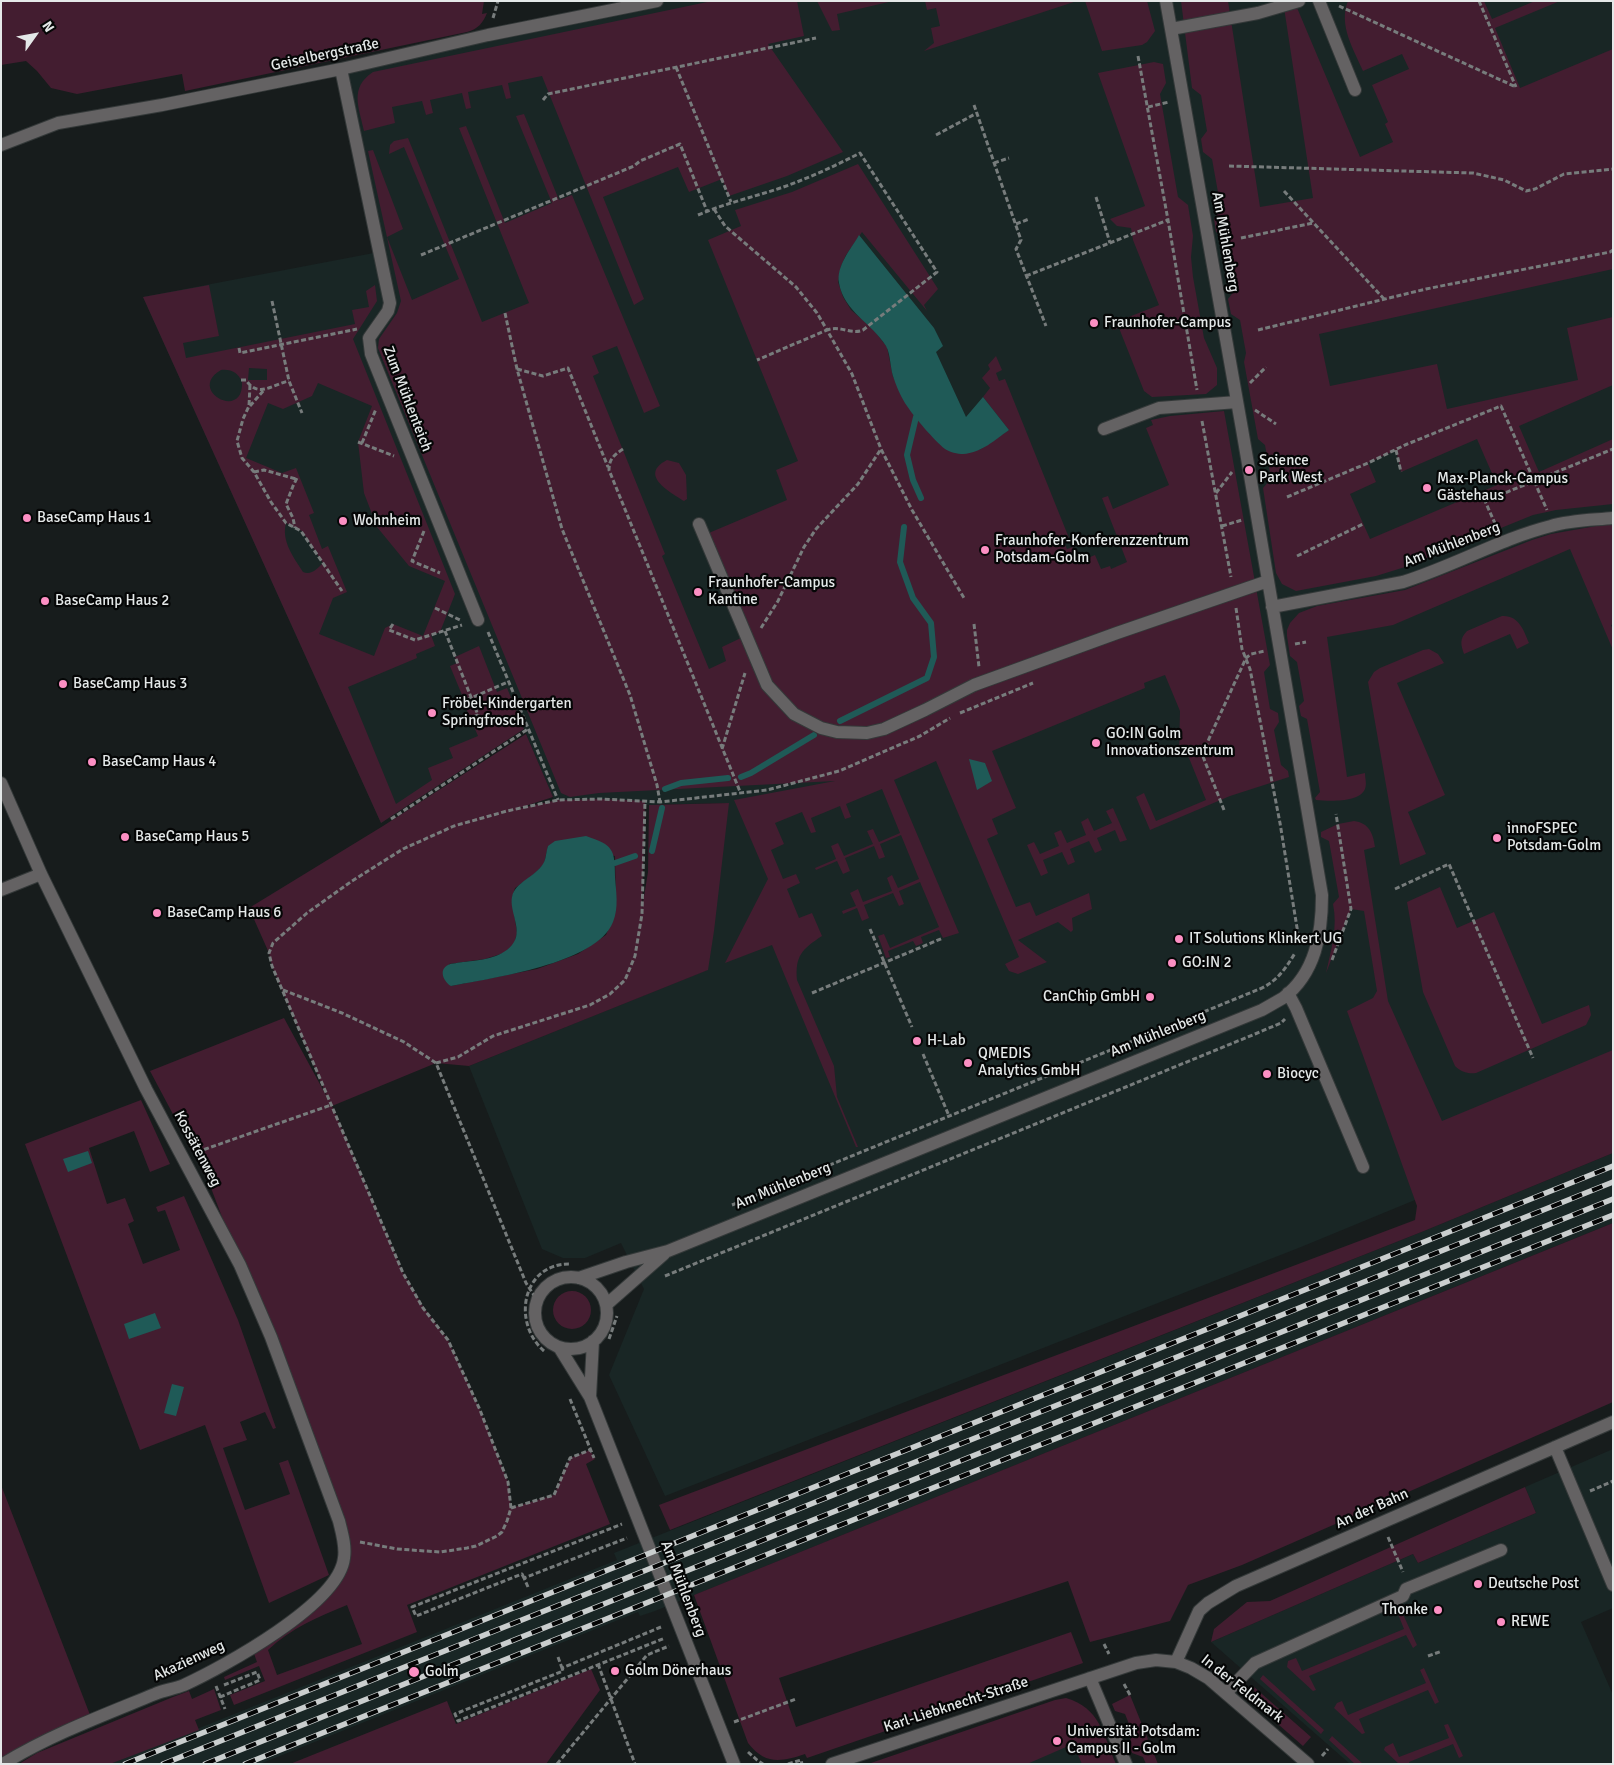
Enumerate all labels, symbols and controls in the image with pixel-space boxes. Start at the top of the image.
north arrow [10,10,60,60]
text: N [38,18,58,35]
street label: Geiselbergstraße [269,35,381,75]
street label: Am Mühlenberg [1207,190,1243,294]
place label: Fraunhofer-Campus [1104,314,1231,332]
marker: Fraunhofer-Campus [1088,317,1100,329]
street label: Zum Mühlenteich [379,344,435,454]
place label: Science Park West [1259,452,1323,487]
marker: Science Park West [1243,464,1255,476]
place label: Max-Planck-Campus Gästehaus [1437,470,1568,505]
marker: Max-Planck-Campus Gästehaus [1421,482,1433,494]
place label: BaseCamp Haus 1 [37,509,151,527]
marker: BaseCamp Haus 1 [21,512,33,524]
place label: Wohnheim [353,512,421,530]
marker: Wohnheim [337,515,349,527]
street label: Am Mühlenberg [1401,518,1503,572]
place label: Fraunhofer-Konferenzzentrum Potsdam-Golm [995,532,1189,567]
marker: Fraunhofer-Konferenzzentrum Potsdam-Golm [979,544,991,556]
place label: Fraunhofer-Campus Kantine [708,574,835,609]
marker: Fraunhofer-Campus Kantine [692,586,704,598]
place label: BaseCamp Haus 2 [55,592,169,610]
marker: BaseCamp Haus 2 [39,595,51,607]
place label: BaseCamp Haus 3 [73,675,187,693]
marker: BaseCamp Haus 3 [57,678,69,690]
place label: Fröbel-Kindergarten Springfrosch [442,695,572,730]
marker: Fröbel-Kindergarten Springfrosch [426,707,438,719]
place label: GO:IN Golm Innovationszentrum [1106,725,1234,760]
marker: GO:IN Golm Innovationszentrum [1090,737,1102,749]
place label: BaseCamp Haus 4 [102,753,216,771]
marker: BaseCamp Haus 4 [86,756,98,768]
place label: innoFSPEC Potsdam-Golm [1507,820,1601,855]
place label: BaseCamp Haus 5 [135,828,249,846]
marker: BaseCamp Haus 5 [119,831,131,843]
marker: innoFSPEC Potsdam-Golm [1491,832,1503,844]
place label: BaseCamp Haus 6 [167,904,281,922]
marker: BaseCamp Haus 6 [151,907,163,919]
place label: IT Solutions Klinkert UG [1189,930,1342,948]
marker: IT Solutions Klinkert UG [1173,933,1185,945]
place label: GO:IN 2 [1182,954,1232,972]
marker: GO:IN 2 [1166,957,1178,969]
place label: CanChip GmbH [1043,988,1140,1006]
marker: CanChip GmbH [1144,991,1156,1003]
street label: Am Mühlenberg [1108,1007,1208,1061]
place label: H-Lab [927,1032,966,1050]
marker: H-Lab [911,1035,923,1047]
place label: QMEDIS Analytics GmbH [978,1045,1080,1080]
marker: QMEDIS Analytics GmbH [962,1057,974,1069]
place label: Biocyc [1277,1065,1319,1083]
marker: Biocyc [1261,1068,1273,1080]
street label: Kossätenweg [169,1108,225,1190]
street label: Am Mühlenberg [733,1159,833,1213]
street label: An der Bahn [1333,1485,1411,1533]
street label: Am Mühlenberg [656,1538,710,1640]
place label: Deutsche Post [1488,1575,1579,1593]
marker: Deutsche Post [1472,1578,1484,1590]
place label: Thonke [1382,1601,1428,1619]
marker: Thonke [1432,1604,1444,1616]
place label: REWE [1511,1613,1550,1631]
marker: REWE [1495,1616,1507,1628]
street label: Akazienweg [150,1637,228,1685]
street label: In der Feldmark [1197,1651,1287,1727]
place label: Golm Dönerhaus [625,1662,731,1680]
place label: Golm [425,1663,459,1681]
marker: Golm [407,1665,421,1679]
marker: Golm Dönerhaus [609,1665,621,1677]
street label: Karl-Liebknecht-Straße [881,1673,1031,1737]
place label: Universität Potsdam: Campus II - Golm [1067,1723,1200,1758]
marker: Universität Potsdam: Campus II - Golm [1051,1735,1063,1747]

